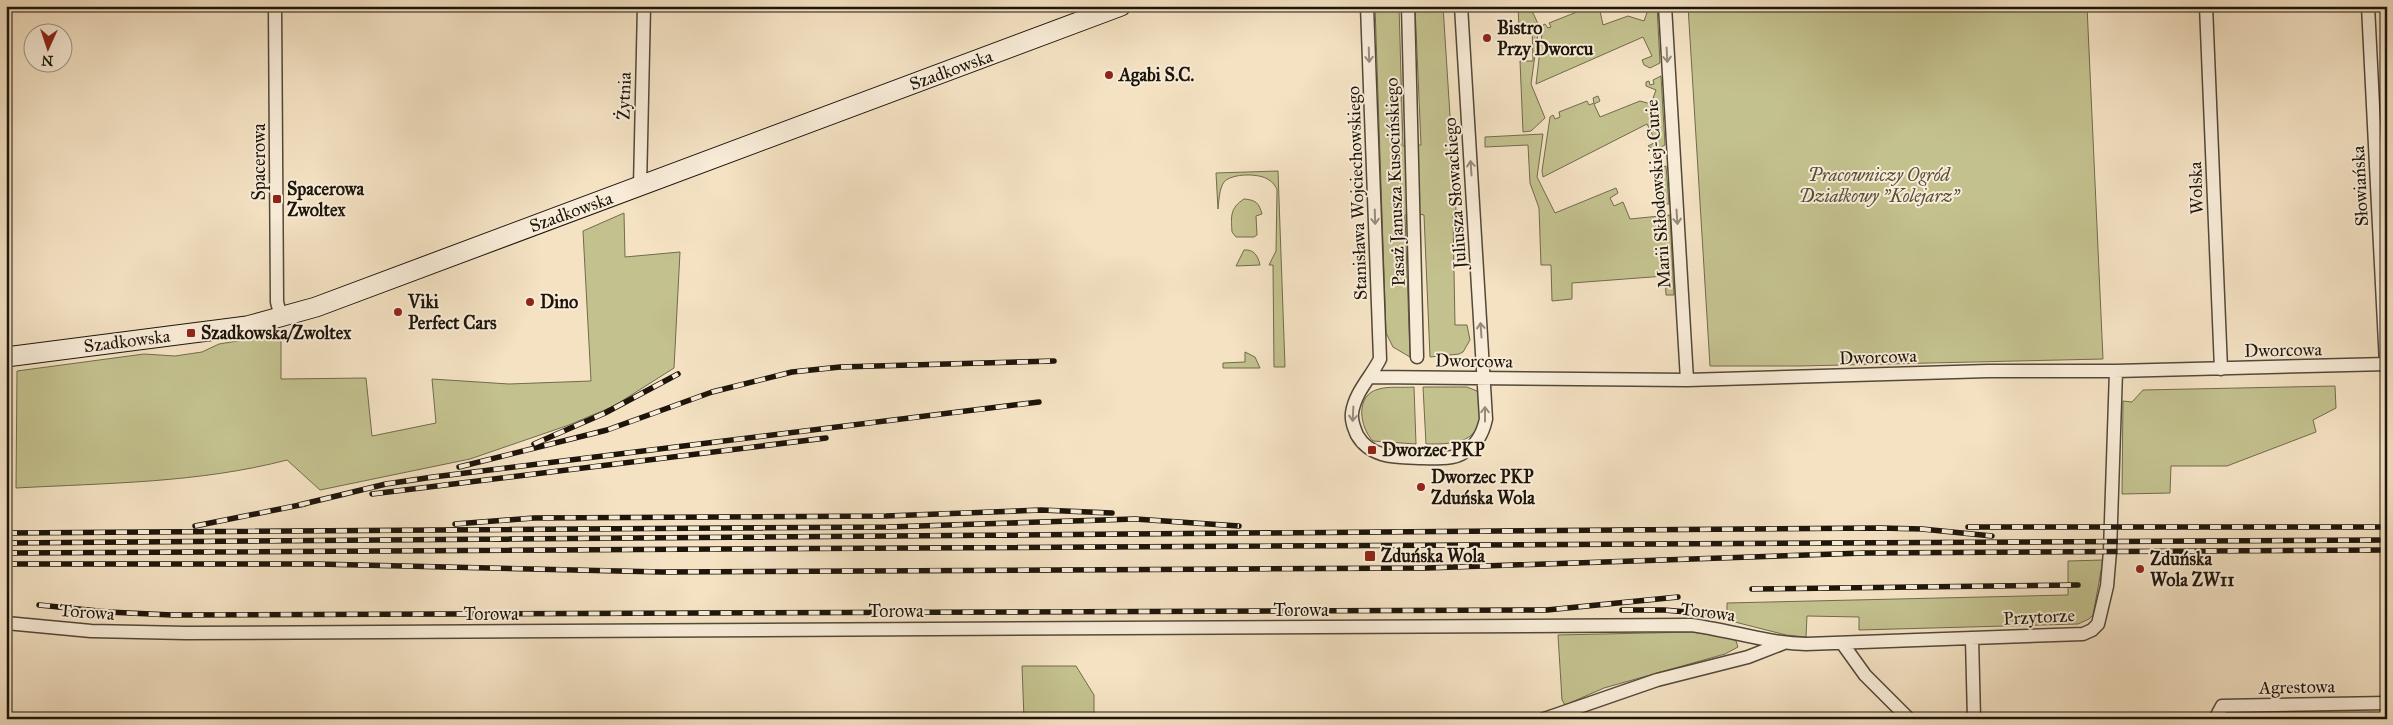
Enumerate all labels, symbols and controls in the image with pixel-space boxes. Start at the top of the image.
place label: Bistro Przy Dworcu [1497,17,1594,61]
north arrow [22,22,72,72]
marker: Bistro Przy Dworcu [1481,32,1493,44]
street label: Szadkowska [906,45,996,95]
one-way arrow [1365,47,1374,63]
one-way arrow [1663,47,1672,63]
text: N [41,52,54,69]
place label: Agabi S.C. [1118,64,1195,87]
marker: Agabi S.C. [1103,69,1115,81]
street label: Żytnia [611,71,636,120]
street label: Pasaż Janusza Kusocińskiego [1380,77,1411,287]
street label: Stanisława Wojciechowskiego [1342,85,1373,300]
street label: Marii Skłodowskiej-Curie [1640,99,1676,289]
street label: Juliusza Słowackiego [1439,117,1472,271]
street label: Spacerowa [248,123,270,201]
street label: Słowiańska [2347,145,2373,227]
one-way arrow [1466,160,1475,176]
street label: Wolska [2184,161,2208,215]
park label: Pracowniczy Ogród Działkowy "Kolejarz" [1799,164,1961,207]
place label: Spacerowa Zwoltex [287,178,365,221]
street label: Szadkowska [526,187,616,237]
marker: Spacerowa Zwoltex [271,193,283,205]
one-way arrow [1371,209,1380,225]
one-way arrow [1673,209,1682,225]
place label: Viki Perfect Cars [407,291,497,334]
place label: Dino [540,291,578,313]
marker: Dino [524,296,536,308]
marker: Viki Perfect Cars [392,306,404,318]
place label: Szadkowska/Zwoltex [201,322,352,344]
one-way arrow [1477,322,1486,338]
street label: Szadkowska [83,325,172,357]
marker: Szadkowska/Zwoltex [185,327,197,339]
street label: Dworcowa [2244,338,2322,362]
street label: Dworcowa [1839,345,1918,369]
street label: Dworcowa [1435,349,1513,373]
one-way arrow [1349,406,1358,422]
one-way arrow [1480,406,1490,422]
place label: Dworzec PKP [1382,439,1485,461]
marker: Dworzec PKP [1366,444,1378,456]
place label: Dworzec PKP Zduńska Wola [1431,466,1535,509]
marker: Dworzec PKP Zduńska Wola [1415,481,1427,493]
place label: Zduńska Wola [1381,545,1485,567]
place label: Zduńska Wola ZW11 [2150,548,2234,591]
marker: Zduńska Wola [1363,549,1377,563]
marker: Zduńska Wola ZW11 [2134,563,2146,575]
street label: Torowa [1679,598,1737,626]
street label: Torowa [59,599,116,625]
street label: Torowa [1273,599,1329,621]
street label: Torowa [868,600,924,622]
street label: Torowa [463,603,519,625]
street label: Przytorze [2003,604,2075,630]
street label: Agrestowa [2258,675,2336,700]

